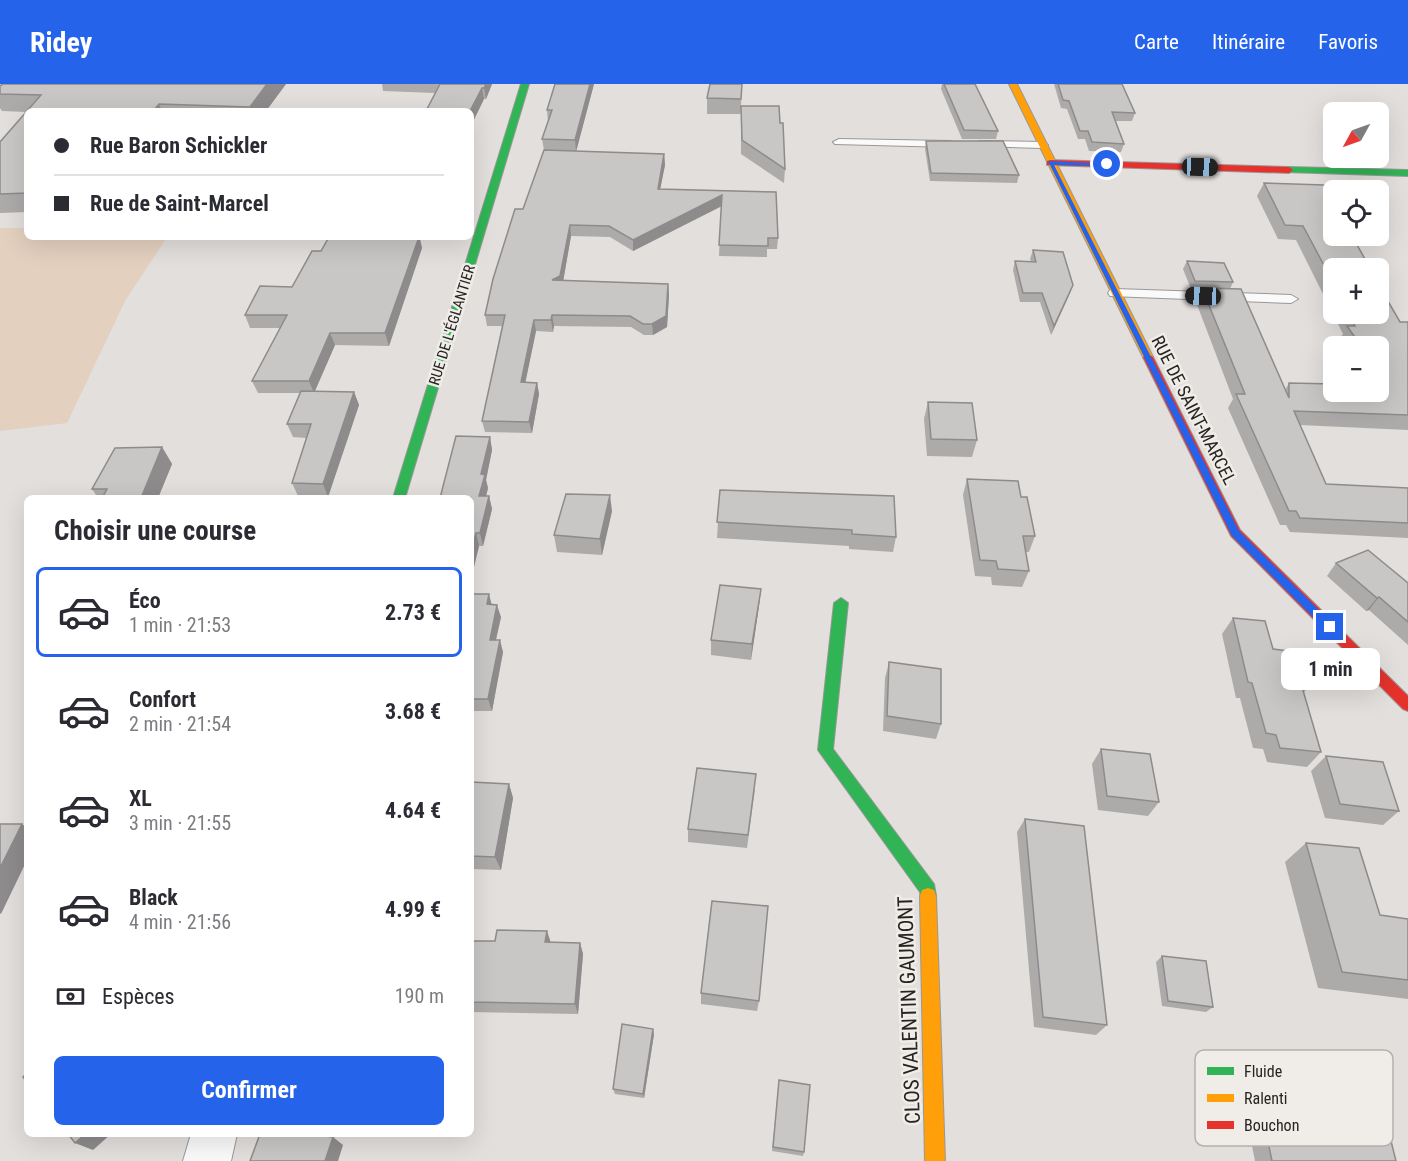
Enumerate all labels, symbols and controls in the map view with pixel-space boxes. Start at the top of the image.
text: Ridey [30,26,92,59]
text: Carte [1134,30,1179,54]
text: Itinéraire [1212,30,1285,54]
text: Favoris [1318,30,1378,54]
north arrow [1323,102,1389,168]
map controls [1323,102,1389,402]
text: Rue Baron Schickler [90,133,267,158]
route start [1093,150,1120,177]
car [1182,157,1218,177]
button: locate [1323,180,1389,246]
text: Rue de Saint-Marcel [90,191,269,216]
button: + [1323,258,1389,324]
street label: RUE DE L'ÉGLANTIER [425,263,479,387]
car [1185,286,1221,306]
street label: RUE DE SAINT-MARCEL [1147,332,1241,488]
button: − [1323,336,1389,402]
text: Choisir une course [54,515,256,547]
icon: car [57,585,111,639]
text: Éco [129,588,161,613]
text: 2.73 € [385,600,441,625]
text: 1 min · 21:53 [129,613,231,637]
route end [1316,613,1343,640]
callout: 1 min [1280,648,1380,690]
text: 1 min [1308,657,1353,681]
icon: car [57,684,111,738]
text: Confort [129,687,196,712]
text: 3.68 € [385,699,441,724]
text: 2 min · 21:54 [129,712,231,736]
icon: car [57,783,111,837]
text: XL [129,786,152,811]
text: 4.64 € [385,798,441,823]
text: 3 min · 21:55 [129,811,231,835]
icon: car [57,882,111,936]
text: Black [129,885,178,910]
street label: CLOS VALENTIN GAUMONT [893,896,925,1124]
text: 4.99 € [385,897,441,922]
text: 4 min · 21:56 [129,910,231,934]
icon: cash [54,980,87,1013]
text: Espèces [102,984,175,1009]
text: 190 m [395,984,444,1008]
legend [1195,1050,1393,1146]
button: Confirmer [54,1056,444,1125]
text: Fluide [1244,1062,1282,1081]
text: Ralenti [1244,1089,1287,1108]
text: Bouchon [1244,1116,1299,1135]

